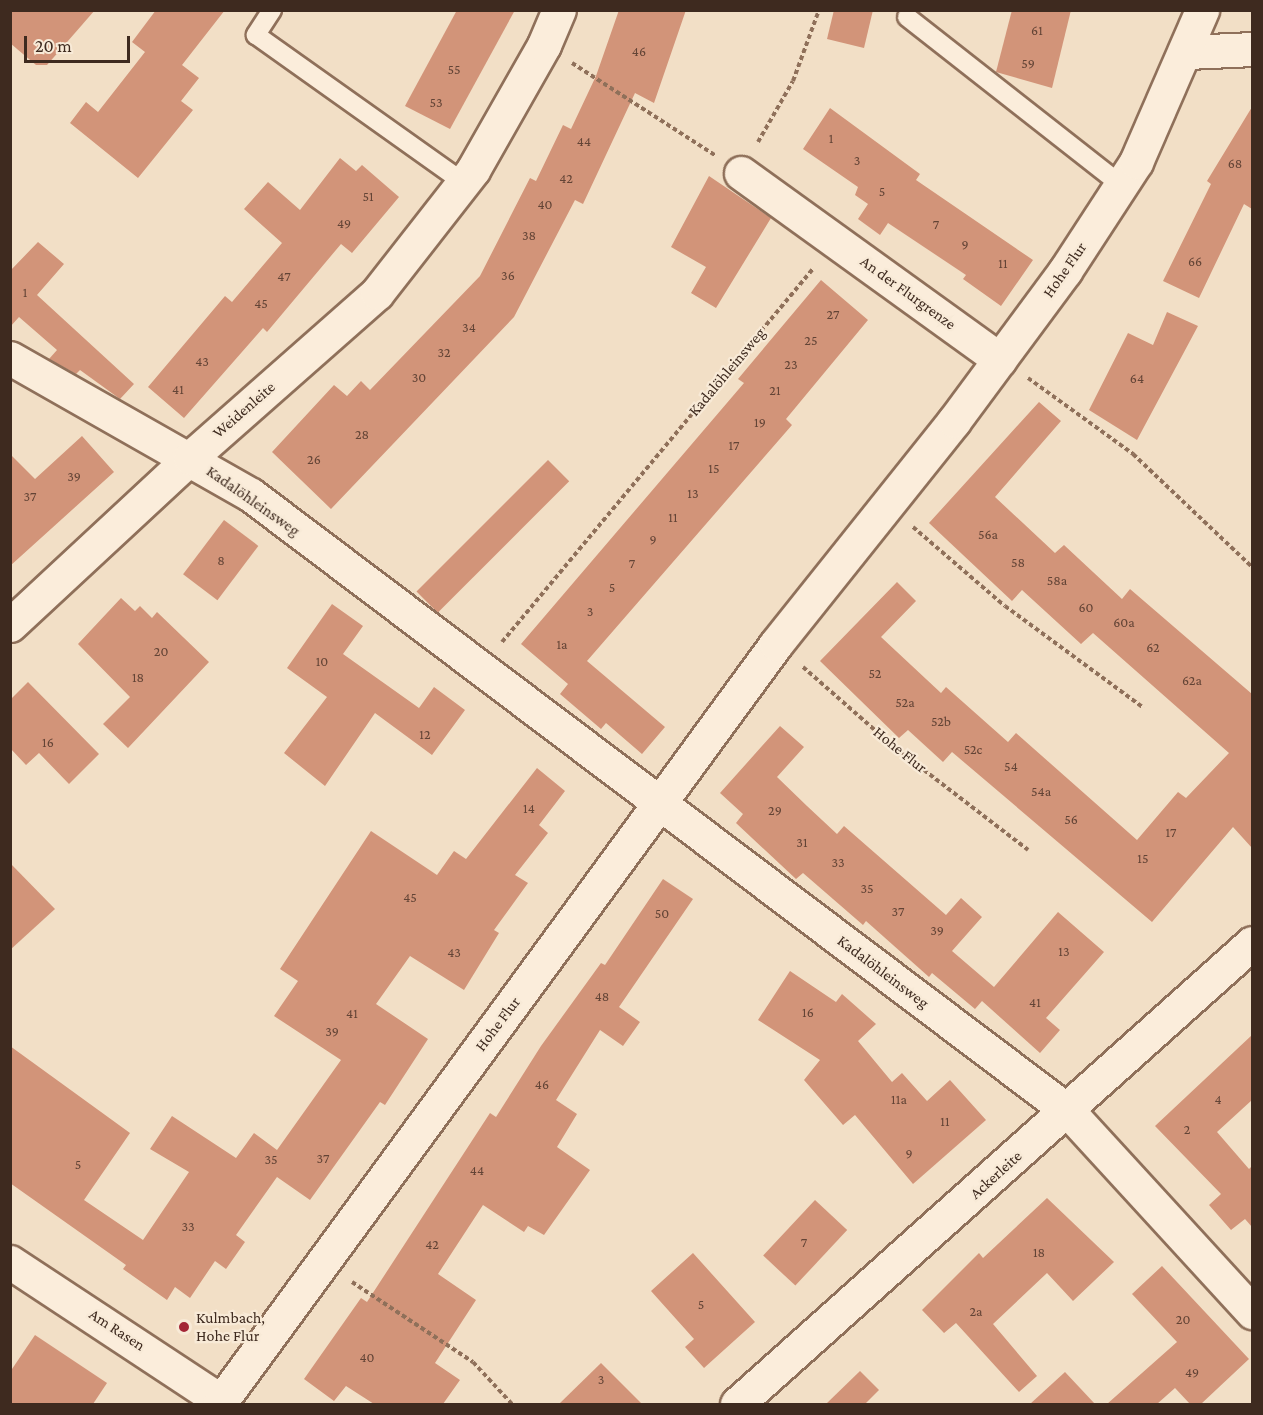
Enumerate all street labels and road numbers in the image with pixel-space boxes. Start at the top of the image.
street label: Hohe Flur [1039,239,1091,301]
street label: An der Flurgrenze [857,252,959,334]
street label: Kadalöhleinsweg [684,324,770,420]
street label: Weidenleite [209,378,279,442]
street label: Kadalöhleinsweg [203,462,303,540]
street label: Hohe Flur [869,723,931,777]
street label: Kadalöhleinsweg [833,931,933,1013]
street label: Hohe Flur [471,993,525,1055]
street label: Ackerleite [966,1147,1026,1203]
street label: Am Rasen [85,1305,149,1355]

